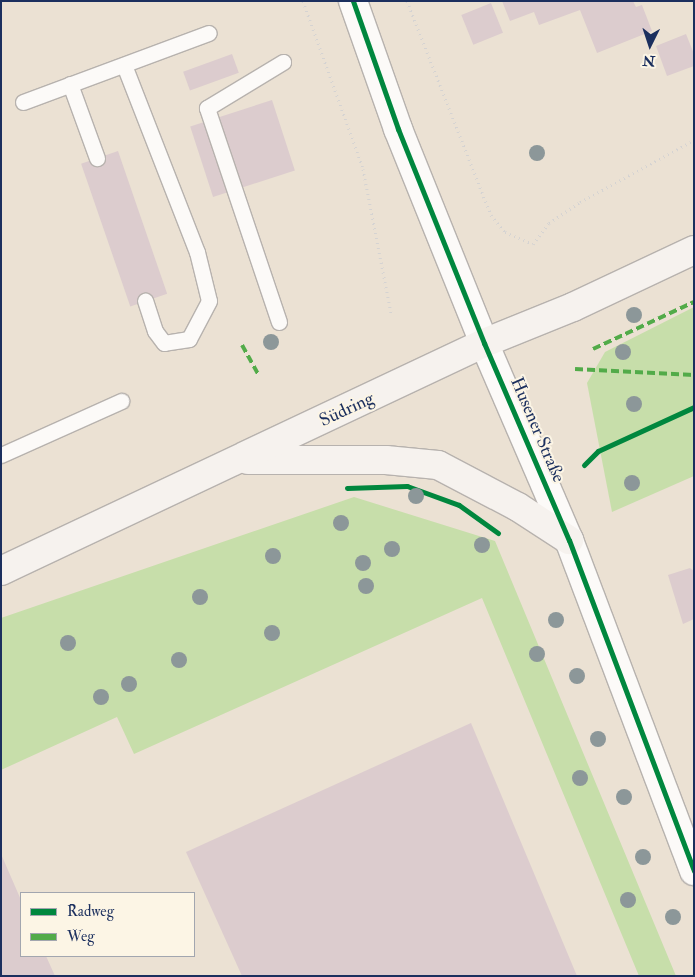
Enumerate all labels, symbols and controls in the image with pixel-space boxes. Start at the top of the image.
north arrow [625,20,675,70]
text: N [642,52,656,69]
street label: Husener Straße [505,374,569,486]
street label: Südring [316,388,378,432]
legend [20,892,195,957]
text: Radweg [67,902,114,921]
text: Weg [67,927,95,946]

